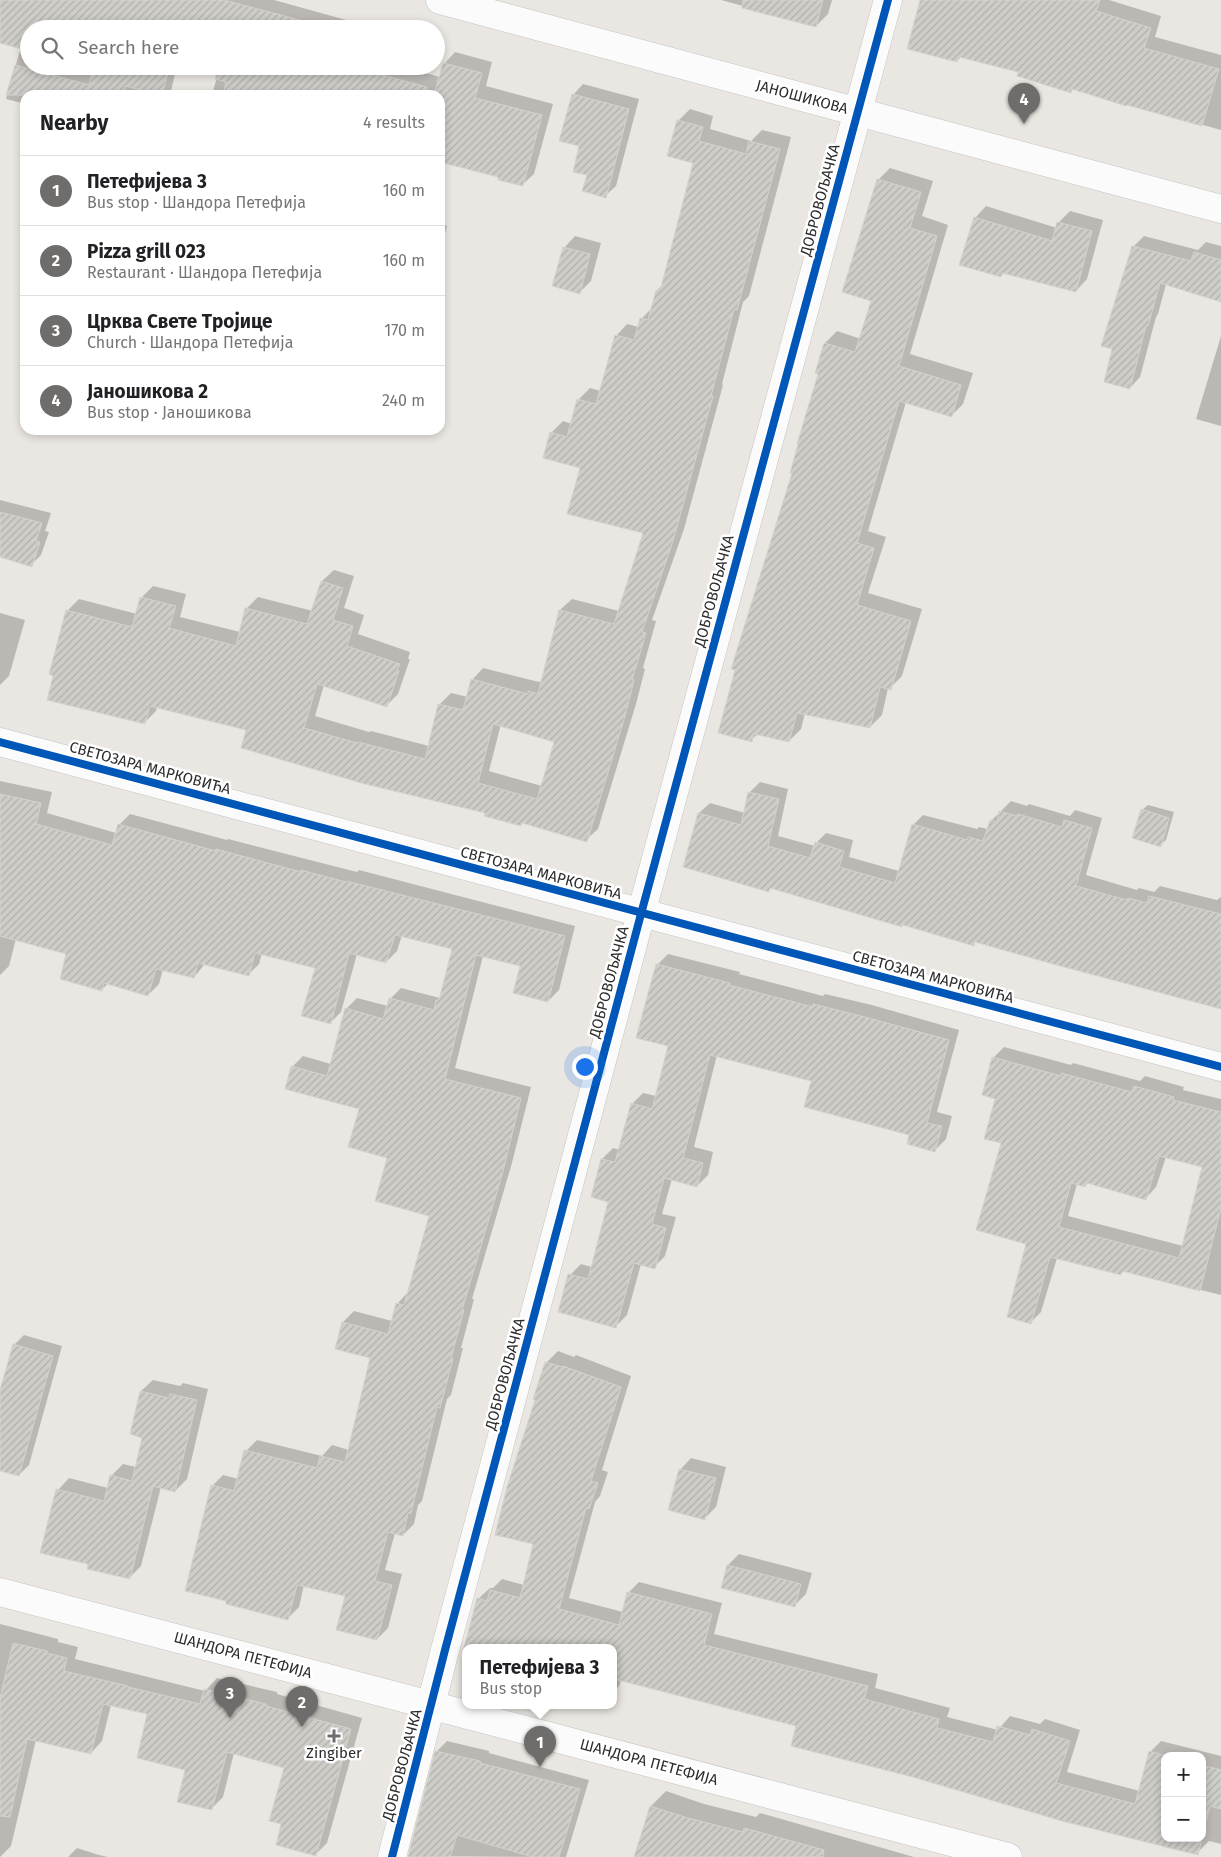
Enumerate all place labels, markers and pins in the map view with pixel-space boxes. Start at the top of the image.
pin: 4 [1008,83,1040,124]
pin: 3 [214,1677,246,1718]
pin: 2 [286,1686,318,1727]
pin: 1 [524,1726,556,1767]
marker: Zingiber [328,1730,340,1742]
place label: Zingiber [306,1744,362,1762]

